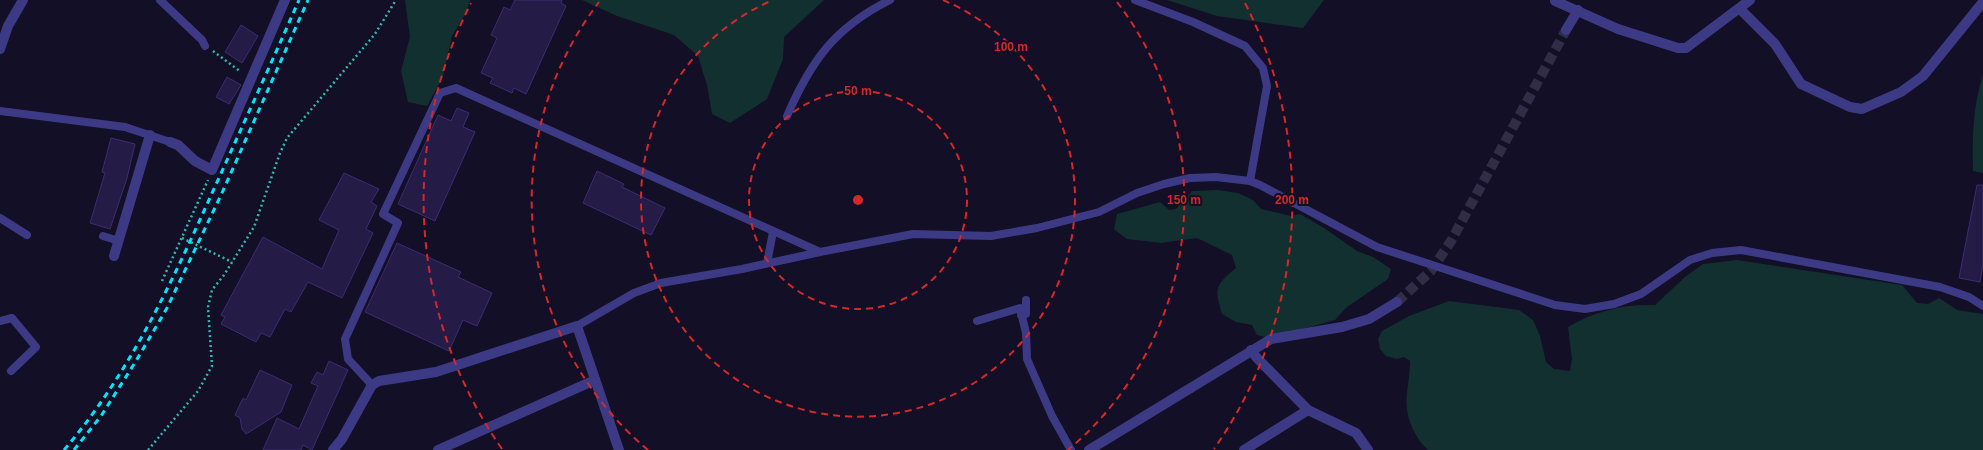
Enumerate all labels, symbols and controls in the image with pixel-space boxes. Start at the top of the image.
text: 100 m [994,40,1028,54]
text: 50 m [844,84,872,98]
centre of rings [851,193,865,207]
text: 150 m [1167,193,1201,207]
text: 200 m [1275,193,1309,207]

